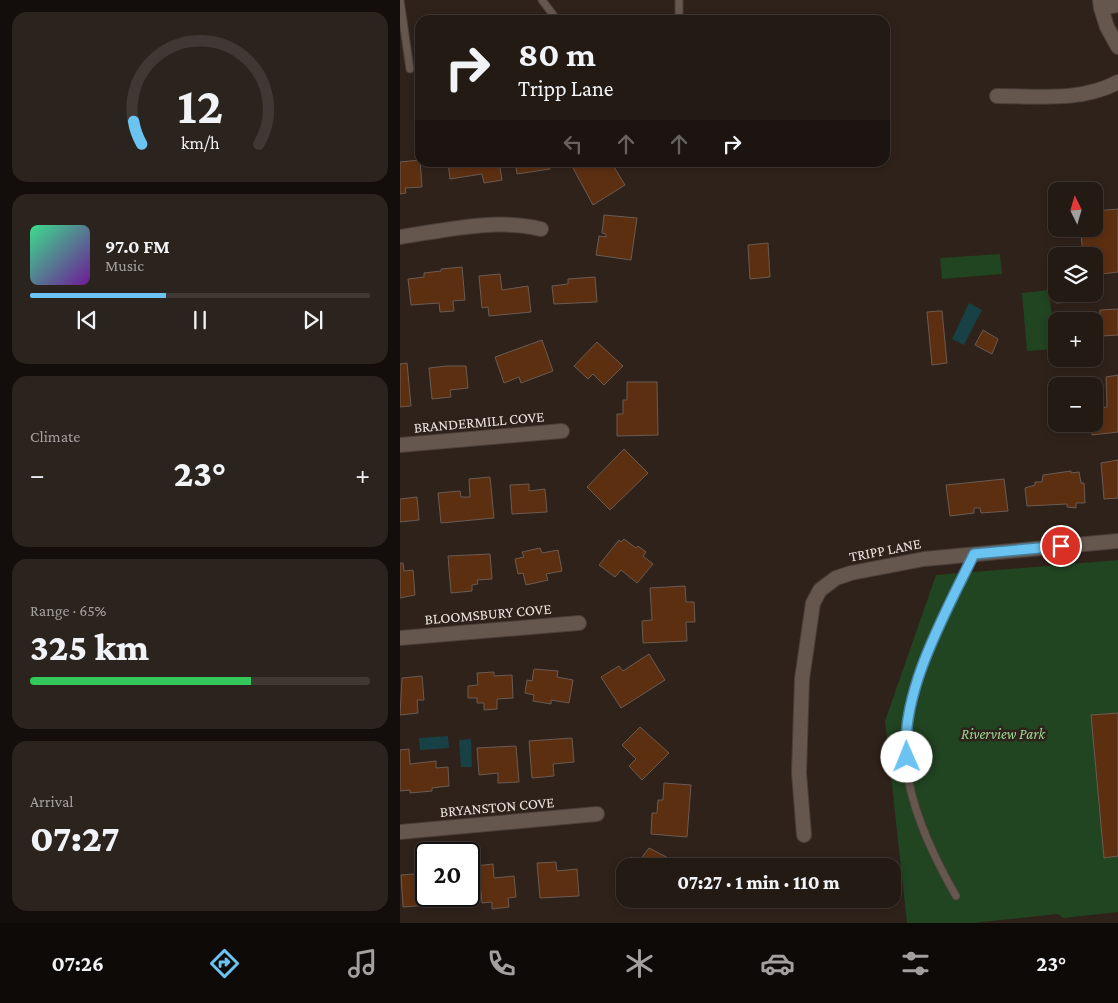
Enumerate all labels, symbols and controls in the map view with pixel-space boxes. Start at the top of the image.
icon: right [435,35,500,100]
text: 80 m [518,35,596,74]
text: 12 [177,76,223,134]
text: Tripp Lane [518,76,613,101]
icon: left [559,130,587,158]
icon: ahead [612,130,640,158]
icon: ahead [665,130,693,158]
icon: right [718,130,746,158]
text: km/h [181,133,220,153]
north arrow [1048,182,1102,238]
map controls [1048,182,1103,432]
text: 97.0 FM [105,236,170,257]
button: layers [1048,247,1103,302]
text: Music [105,257,144,274]
icon: previous [73,306,101,334]
icon: pause [186,306,214,334]
icon: next [299,306,327,334]
button: + [1048,312,1103,367]
button: − [1048,377,1103,432]
street label: BRANDERMILL COVE [413,408,545,436]
text: Climate [30,428,80,445]
text: 23° [173,452,227,494]
text: − [30,459,45,490]
text: + [355,459,370,490]
pin [1040,525,1082,567]
icon: arrive [1047,532,1075,560]
street label: TRIPP LANE [848,535,922,565]
street label: BLOOMSBURY COVE [424,600,552,628]
text: Range · 65% [30,602,106,619]
text: 325 km [30,626,149,668]
park label: Riverview Park [961,726,1046,742]
position arrow [880,730,932,782]
text: Arrival [30,793,74,810]
street label: BRYANSTON COVE [439,794,555,820]
text: 07:27 [30,817,120,859]
speed limit sign: 20 [415,842,480,907]
text: 07:27 · 1 min · 110 m [677,872,840,893]
icon: directions [207,946,242,981]
icon: music [345,946,380,981]
icon: phone [484,946,519,981]
icon: climate [622,946,657,981]
icon: car [760,946,795,981]
icon: filters [898,946,933,981]
text: 07:26 [52,951,104,976]
text: 23° [1036,951,1066,976]

